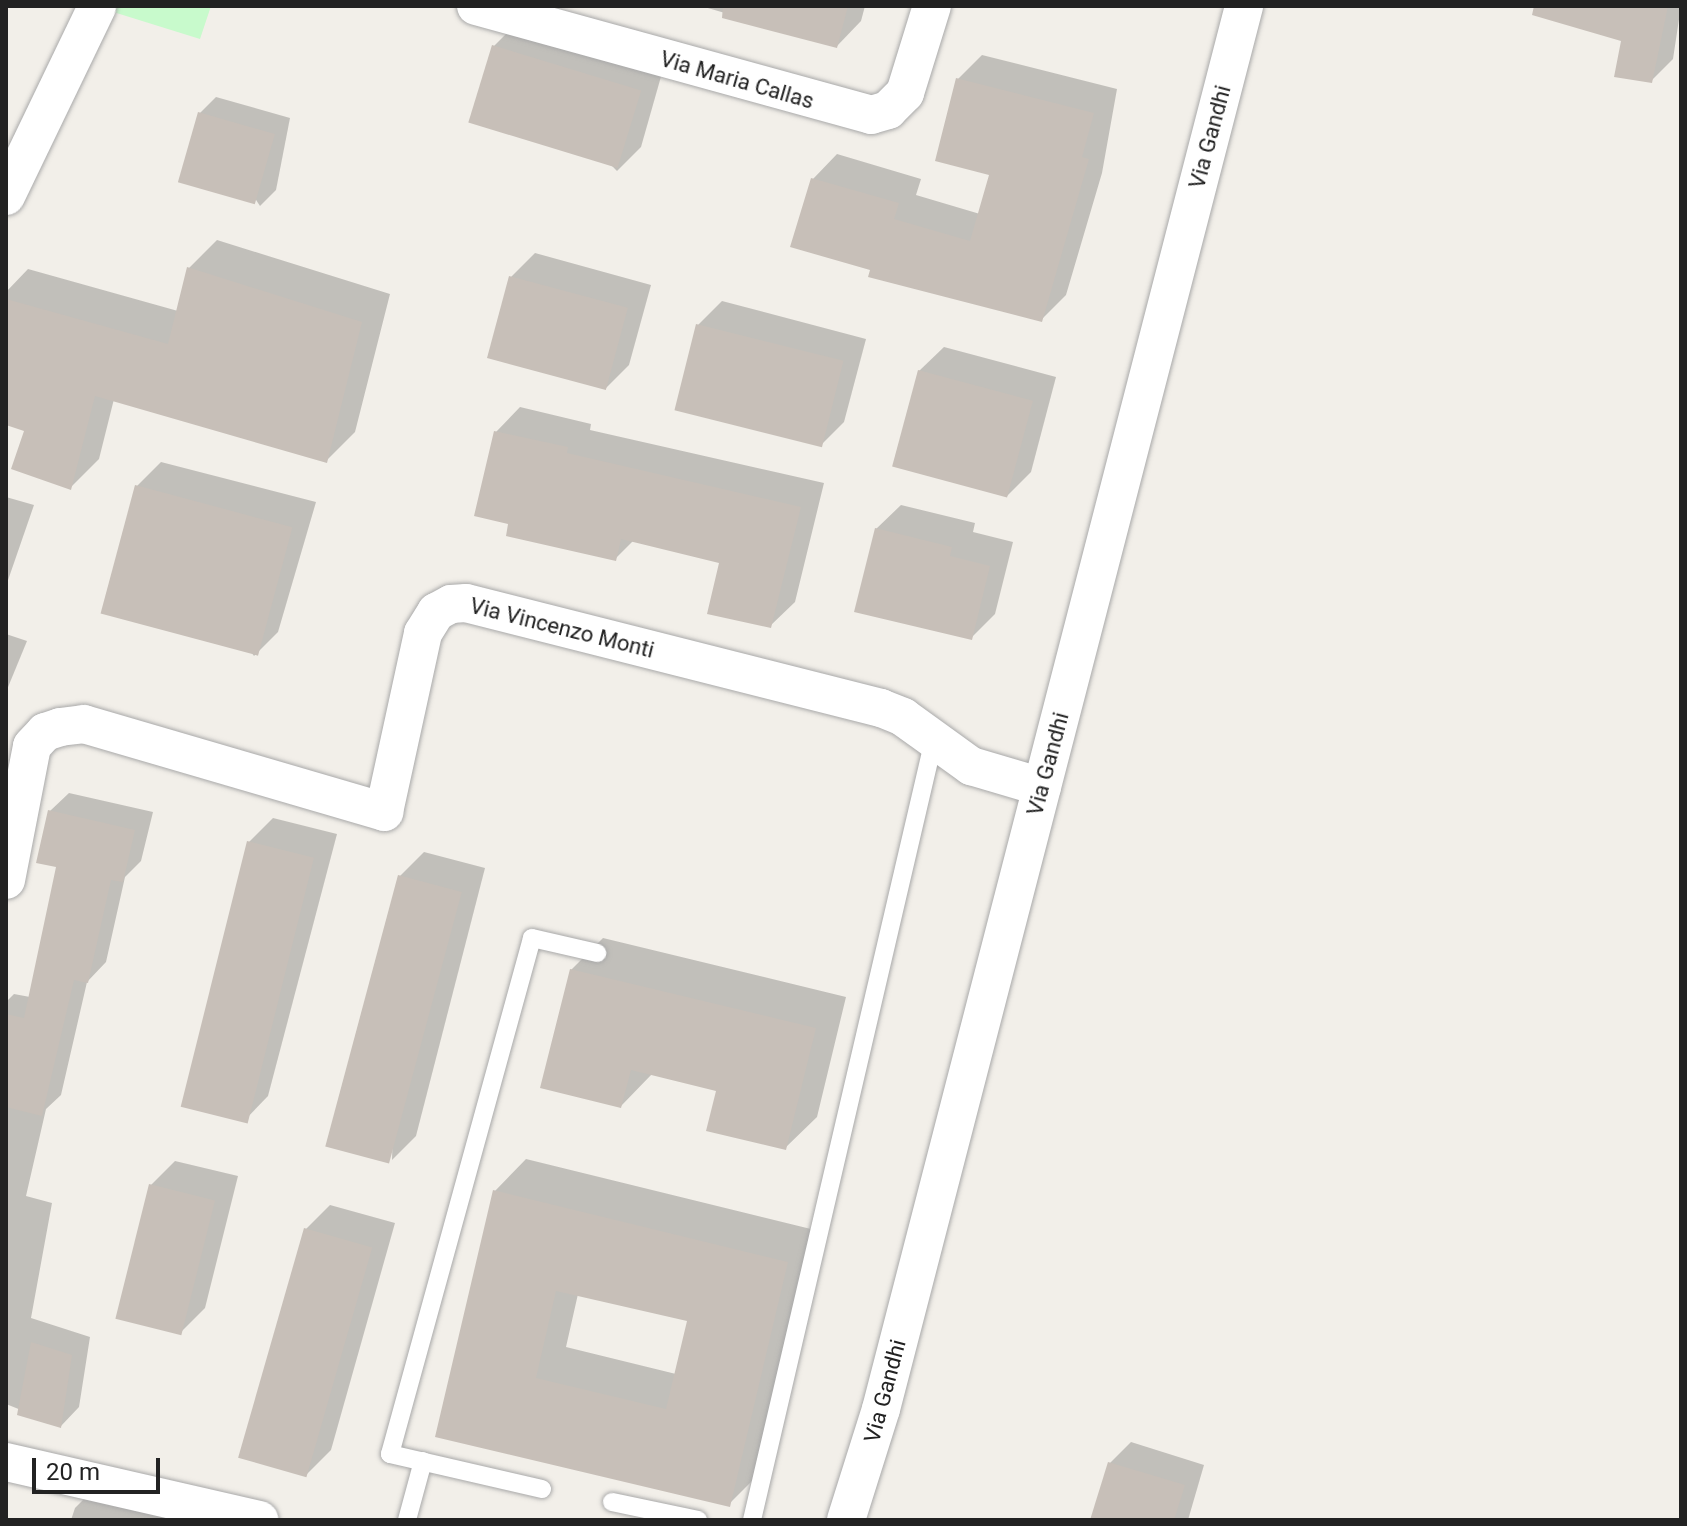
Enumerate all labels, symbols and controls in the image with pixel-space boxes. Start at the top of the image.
street label: Via Maria Callas [657,45,817,115]
street label: Via Gandhi [1184,83,1236,191]
street label: Via Vincenzo Monti [467,592,657,664]
street label: Via Gandhi [1022,710,1074,818]
street label: Via Gandhi [859,1337,911,1445]
scale bar [36,1442,164,1492]
text: 20 m [46,1458,100,1486]

